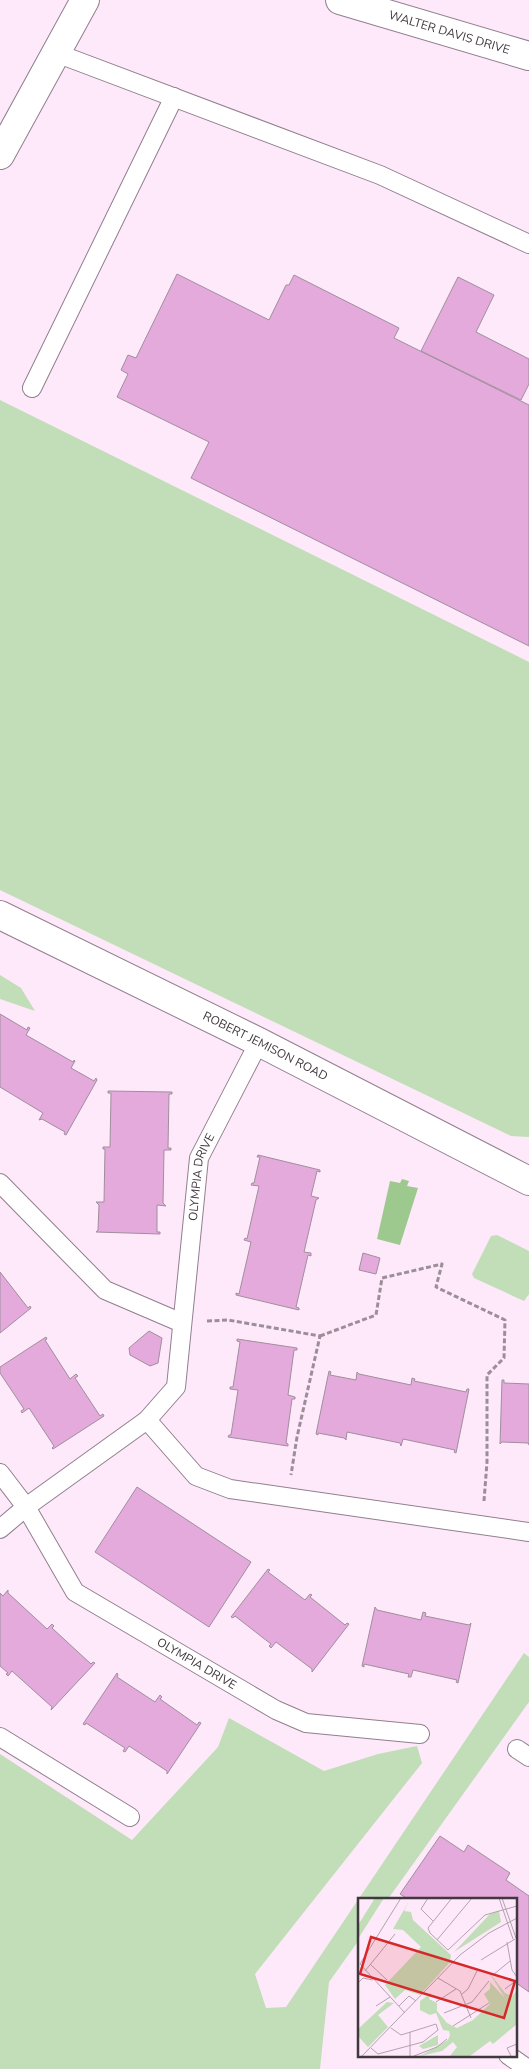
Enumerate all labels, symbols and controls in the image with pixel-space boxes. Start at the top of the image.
street label: WALTER DAVIS DRIVE [387,7,512,58]
street label: ROBERT JEMISON ROAD [200,1008,331,1084]
street label: OLYMPIA DRIVE [185,1131,218,1222]
street label: OLYMPIA DRIVE [154,1634,239,1693]
inset map [358,1898,516,2056]

